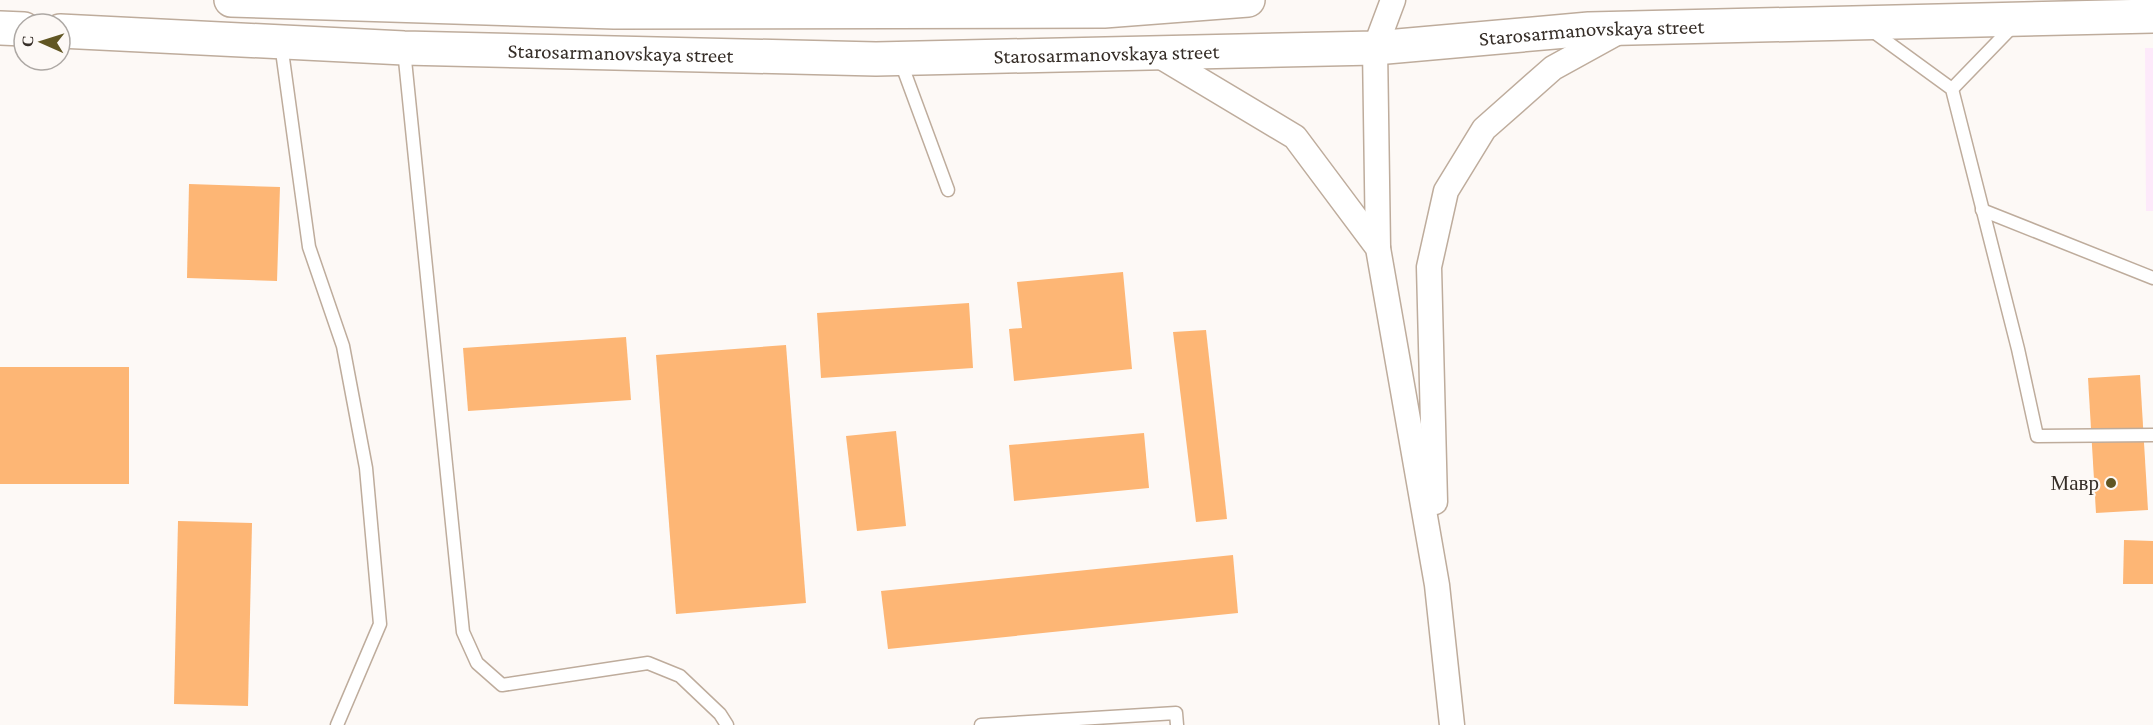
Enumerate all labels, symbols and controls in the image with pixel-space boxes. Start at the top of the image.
north arrow [12,12,72,72]
street label: Starosarmanovskaya street [1478,14,1706,51]
text: С [19,35,36,47]
street label: Starosarmanovskaya street [507,38,735,68]
street label: Starosarmanovskaya street [993,39,1221,68]
place label: Мавр [2051,471,2099,495]
marker: Мавр [2104,476,2118,490]

